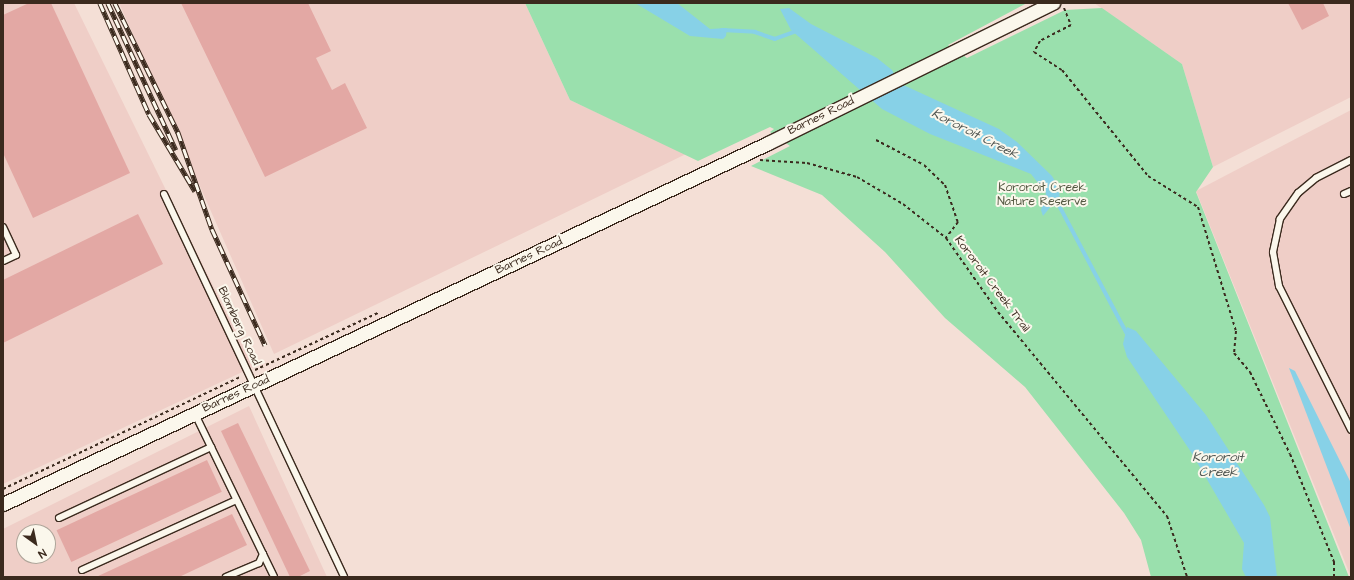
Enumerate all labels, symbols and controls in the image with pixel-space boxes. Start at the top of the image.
street label: Barnes Road [785,94,857,138]
water label: Kororoit Creek [929,105,1021,163]
park label: Kororoit Creek Nature Reserve [997,181,1087,209]
street label: Kororoit Creek Trail [951,233,1033,335]
street label: Barnes Road [493,234,565,278]
street label: Blomberg Road [215,284,263,368]
street label: Barnes Road [200,372,272,416]
water label: Kororoit Creek [1192,450,1244,481]
north arrow [16,524,56,564]
text: N [35,545,49,562]

